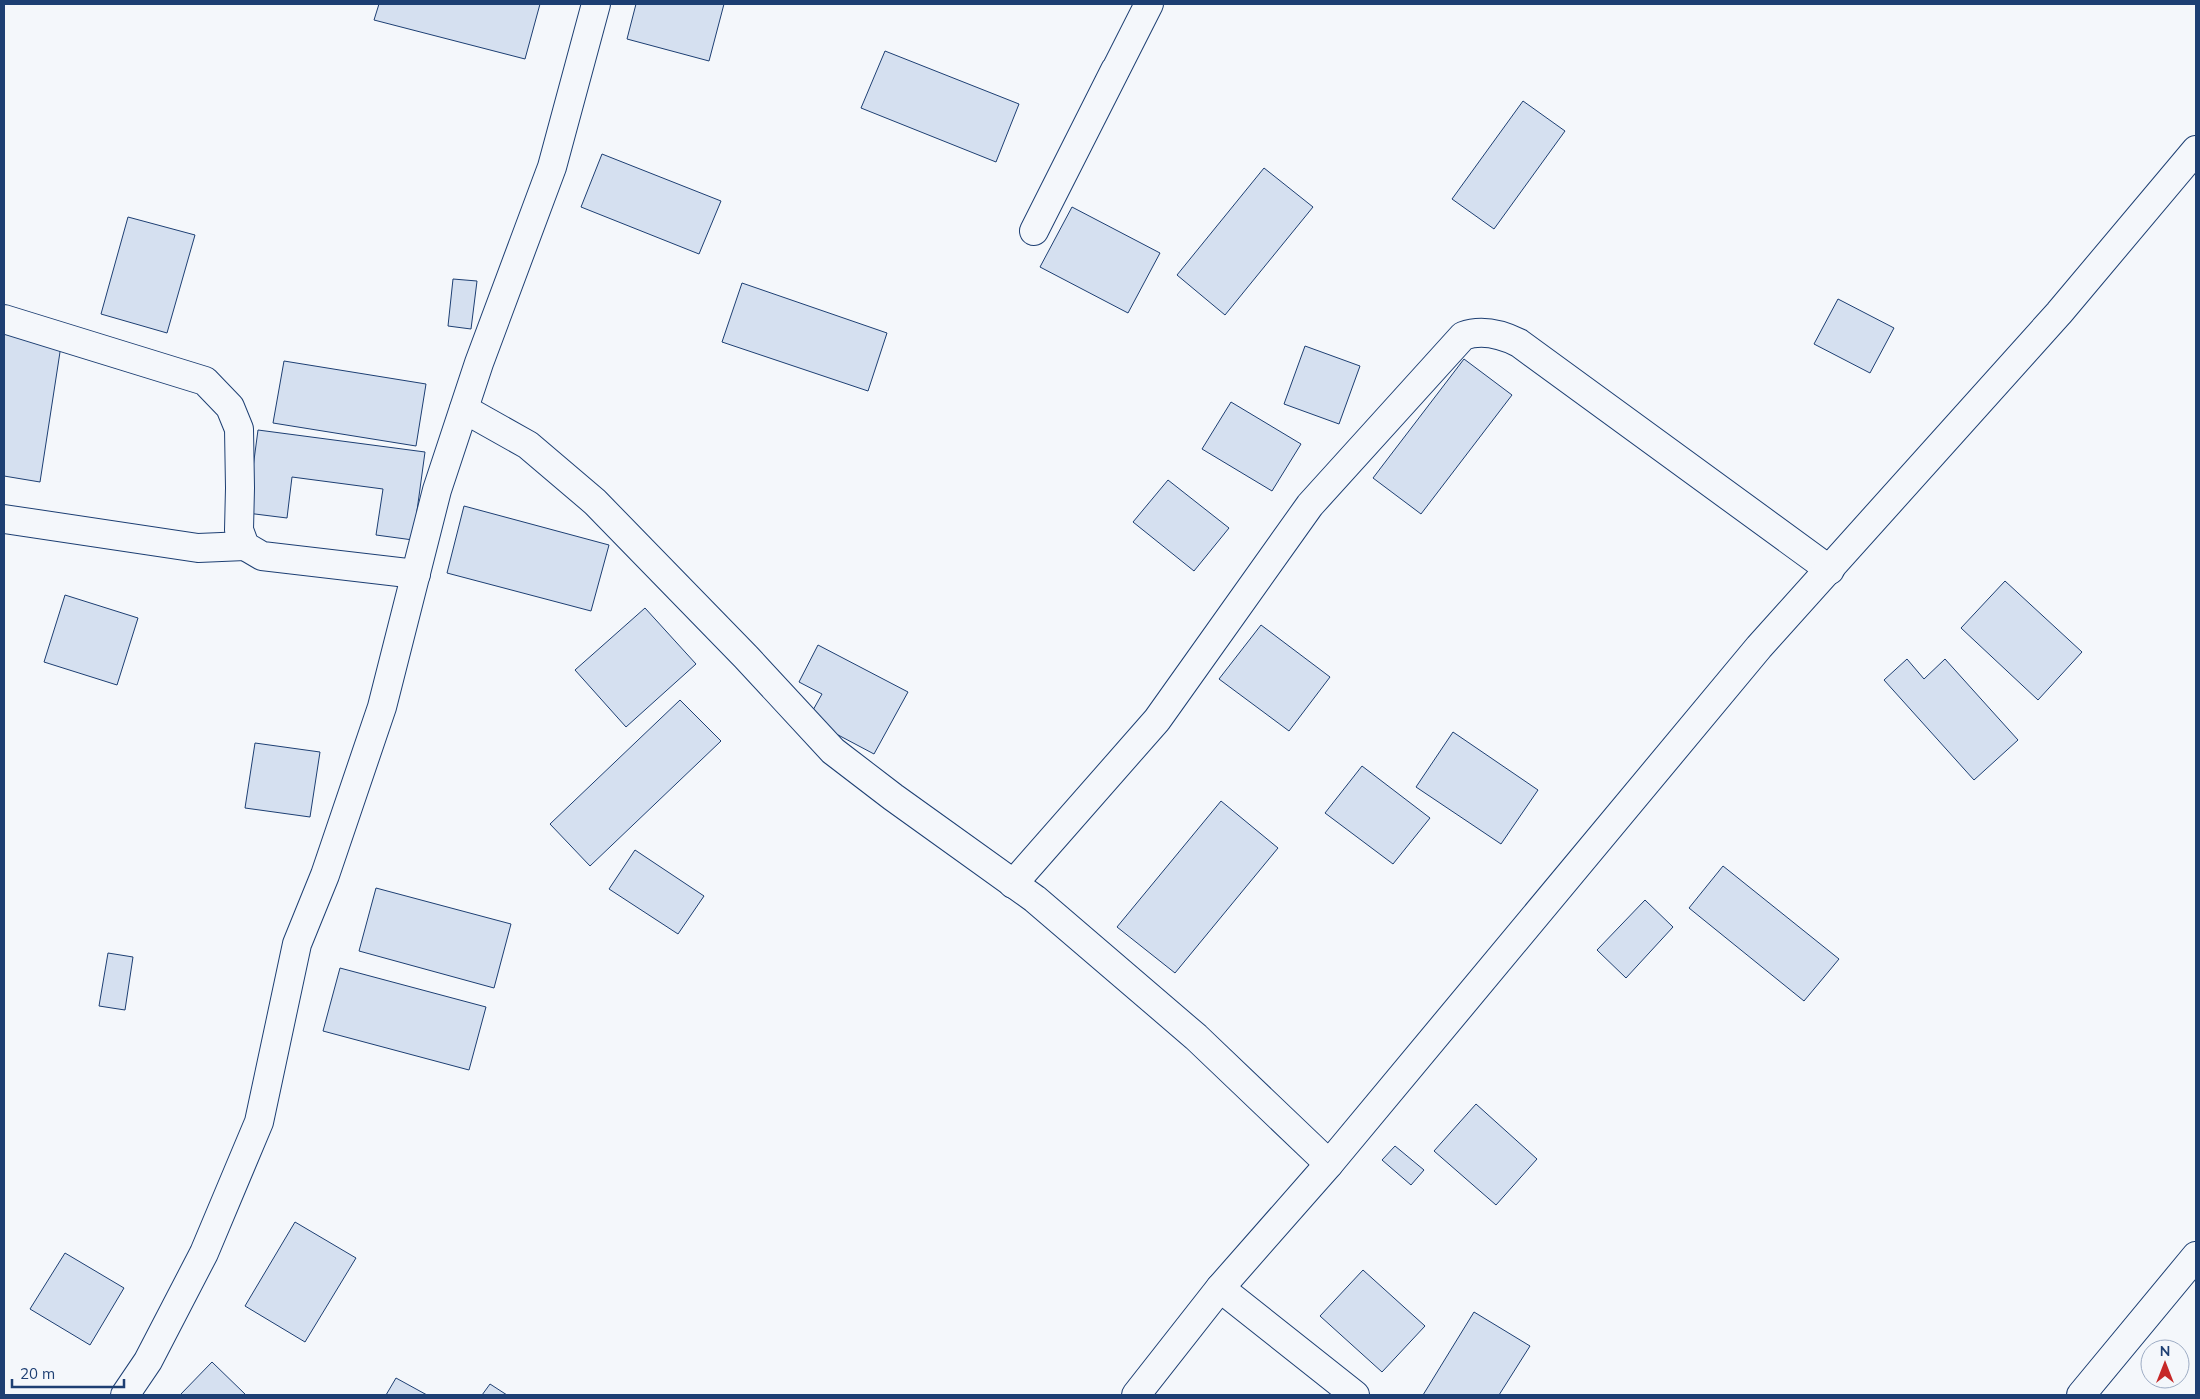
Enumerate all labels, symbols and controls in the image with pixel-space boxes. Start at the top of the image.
north arrow [2140,1339,2190,1389]
text: N [2160,1342,2170,1360]
scale bar [12,1356,125,1388]
text: 20 m [20,1364,55,1383]

